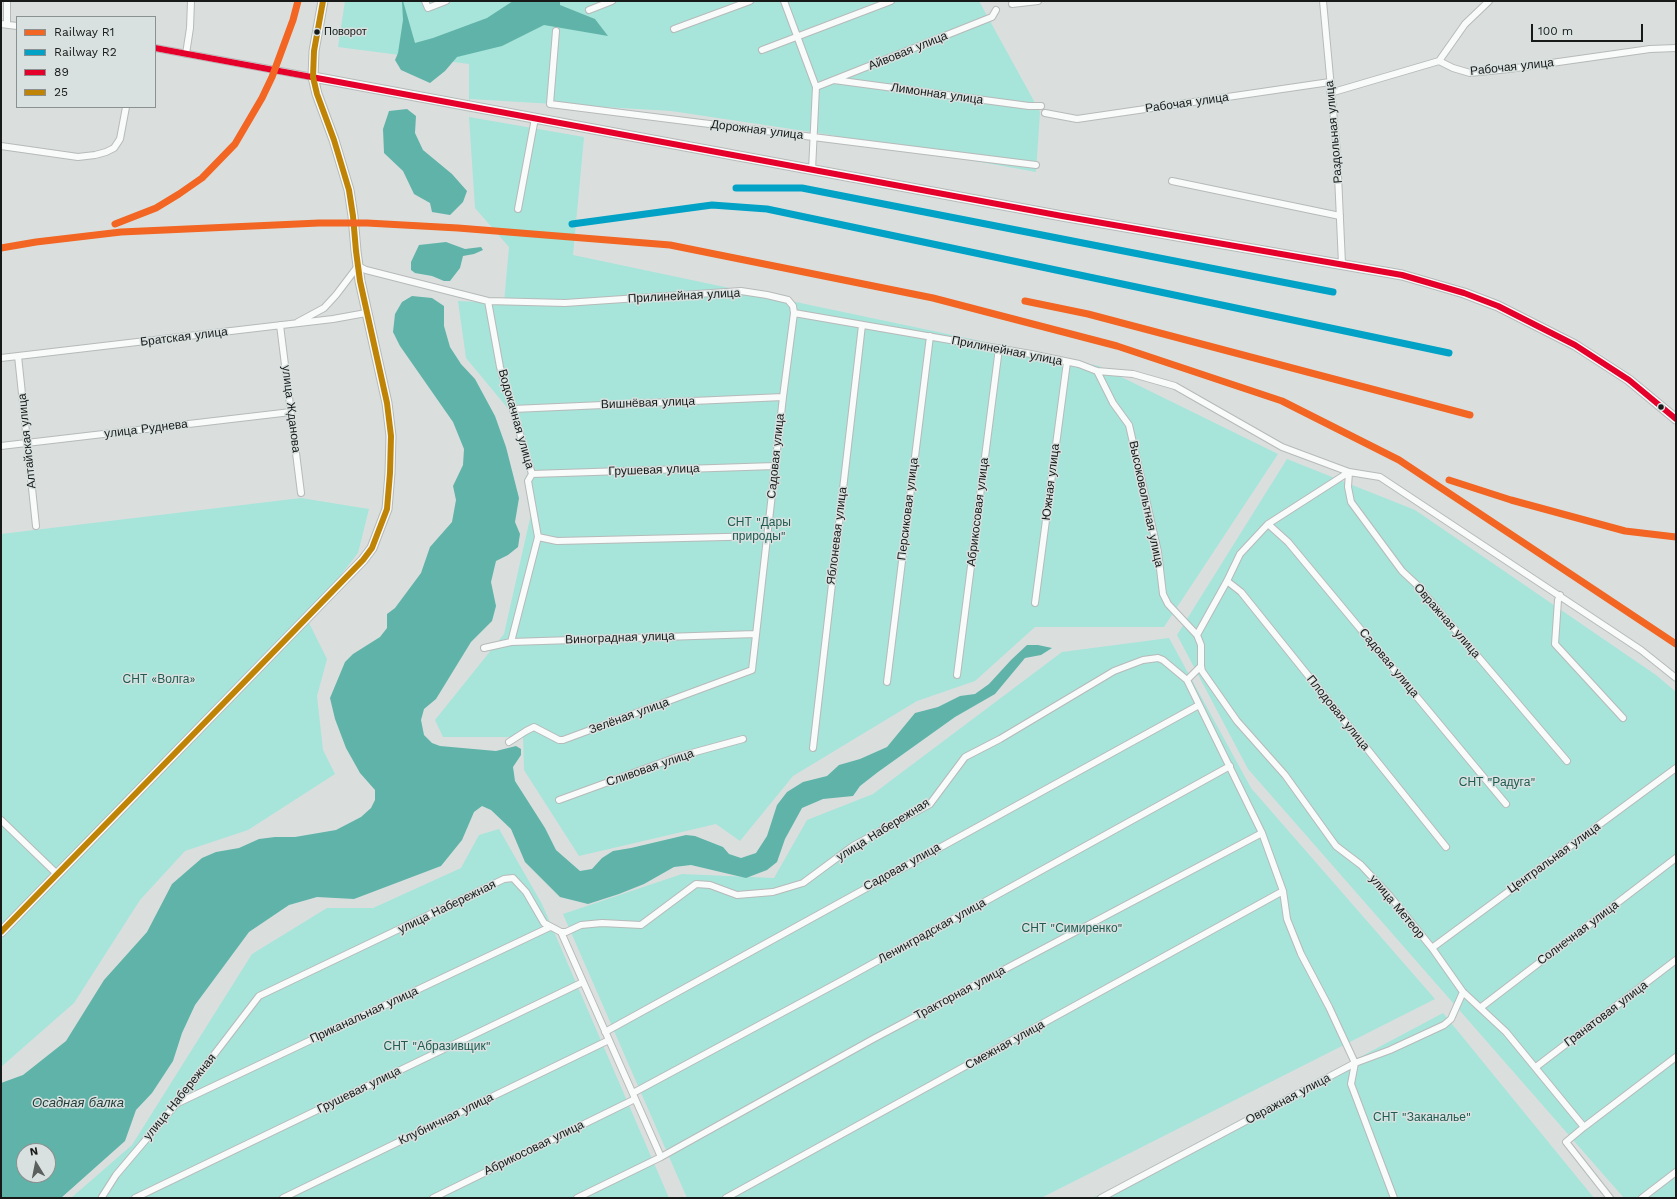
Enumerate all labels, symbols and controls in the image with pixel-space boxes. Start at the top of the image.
legend [16,16,156,108]
scale bar [1533,16,1645,42]
text: 100 m [1538,24,1573,38]
text: Railway R1 [54,25,114,39]
place label: Поворот [324,25,367,39]
marker: Поворот [312,27,322,37]
street label: Айвовая улица [866,29,950,73]
text: Railway R2 [54,45,117,59]
street label: Рабочая улица [1469,55,1555,79]
text: 89 [54,65,69,79]
street label: Лимонная улица [890,80,984,108]
street label: Раздольная улица [1322,80,1346,184]
text: 25 [54,85,68,99]
street label: Рабочая улица [1144,90,1230,116]
street label: Дорожная улица [710,117,804,143]
street label: Прилинейная улица [627,286,741,306]
street label: Братская улица [139,324,229,350]
street label: Прилинейная улица [950,333,1064,369]
street label: улица Жданова [278,364,304,454]
street label: Водокачная улица [495,367,537,471]
street label: Алтайская улица [15,393,39,489]
street label: Вишнёвая улица [601,394,695,412]
unlabelled marker [1656,402,1666,412]
street label: Садовая улица [764,413,788,499]
street label: улица Руднева [103,417,189,441]
street label: Высоковольтная улица [1126,439,1166,569]
street label: Южная улица [1039,443,1063,521]
street label: Персиковая улица [895,457,921,561]
street label: Абрикосовая улица [964,457,992,567]
street label: Грушевая улица [608,461,700,479]
street label: Яблоневая улица [824,486,850,586]
park label: СНТ "Дары природы" [727,515,791,543]
street label: Овражная улица [1411,581,1483,661]
street label: Садовая улица [1356,626,1422,700]
street label: Виноградная улица [565,629,675,647]
park label: СНТ «Волга» [123,672,195,686]
street label: Плодовая улица [1303,673,1373,753]
street label: Зелёная улица [587,695,671,737]
street label: Сливовая улица [604,746,696,790]
park label: СНТ "Радуга" [1459,775,1535,789]
street label: улица Набережная [834,796,932,864]
street label: Центральная улица [1505,820,1603,896]
street label: Садовая улица [861,840,943,894]
street label: улица Метеор [1366,872,1428,942]
street label: улица Набережная [396,877,498,937]
street label: Ленинградская улица [876,895,988,967]
street label: Солнечная улица [1534,898,1622,968]
park label: СНТ "Симиренко" [1022,921,1122,935]
street label: Тракторная улица [912,963,1008,1023]
street label: Гранатовая улица [1561,978,1651,1050]
street label: Приканальная улица [308,984,420,1046]
street label: Смежная улица [963,1017,1047,1073]
park label: СНТ "Абразивщик" [384,1039,490,1053]
street label: улица Набережная [141,1051,219,1143]
street label: Грушевая улица [315,1064,403,1116]
street label: Овражная улица [1243,1071,1333,1127]
street label: Клубничная улица [396,1090,496,1148]
water label: Осадная балка [32,1095,124,1111]
park label: СНТ "Заканалье" [1373,1110,1471,1124]
street label: Абрикосовая улица [482,1118,586,1178]
north arrow [16,1143,56,1183]
text: N [29,1145,39,1159]

